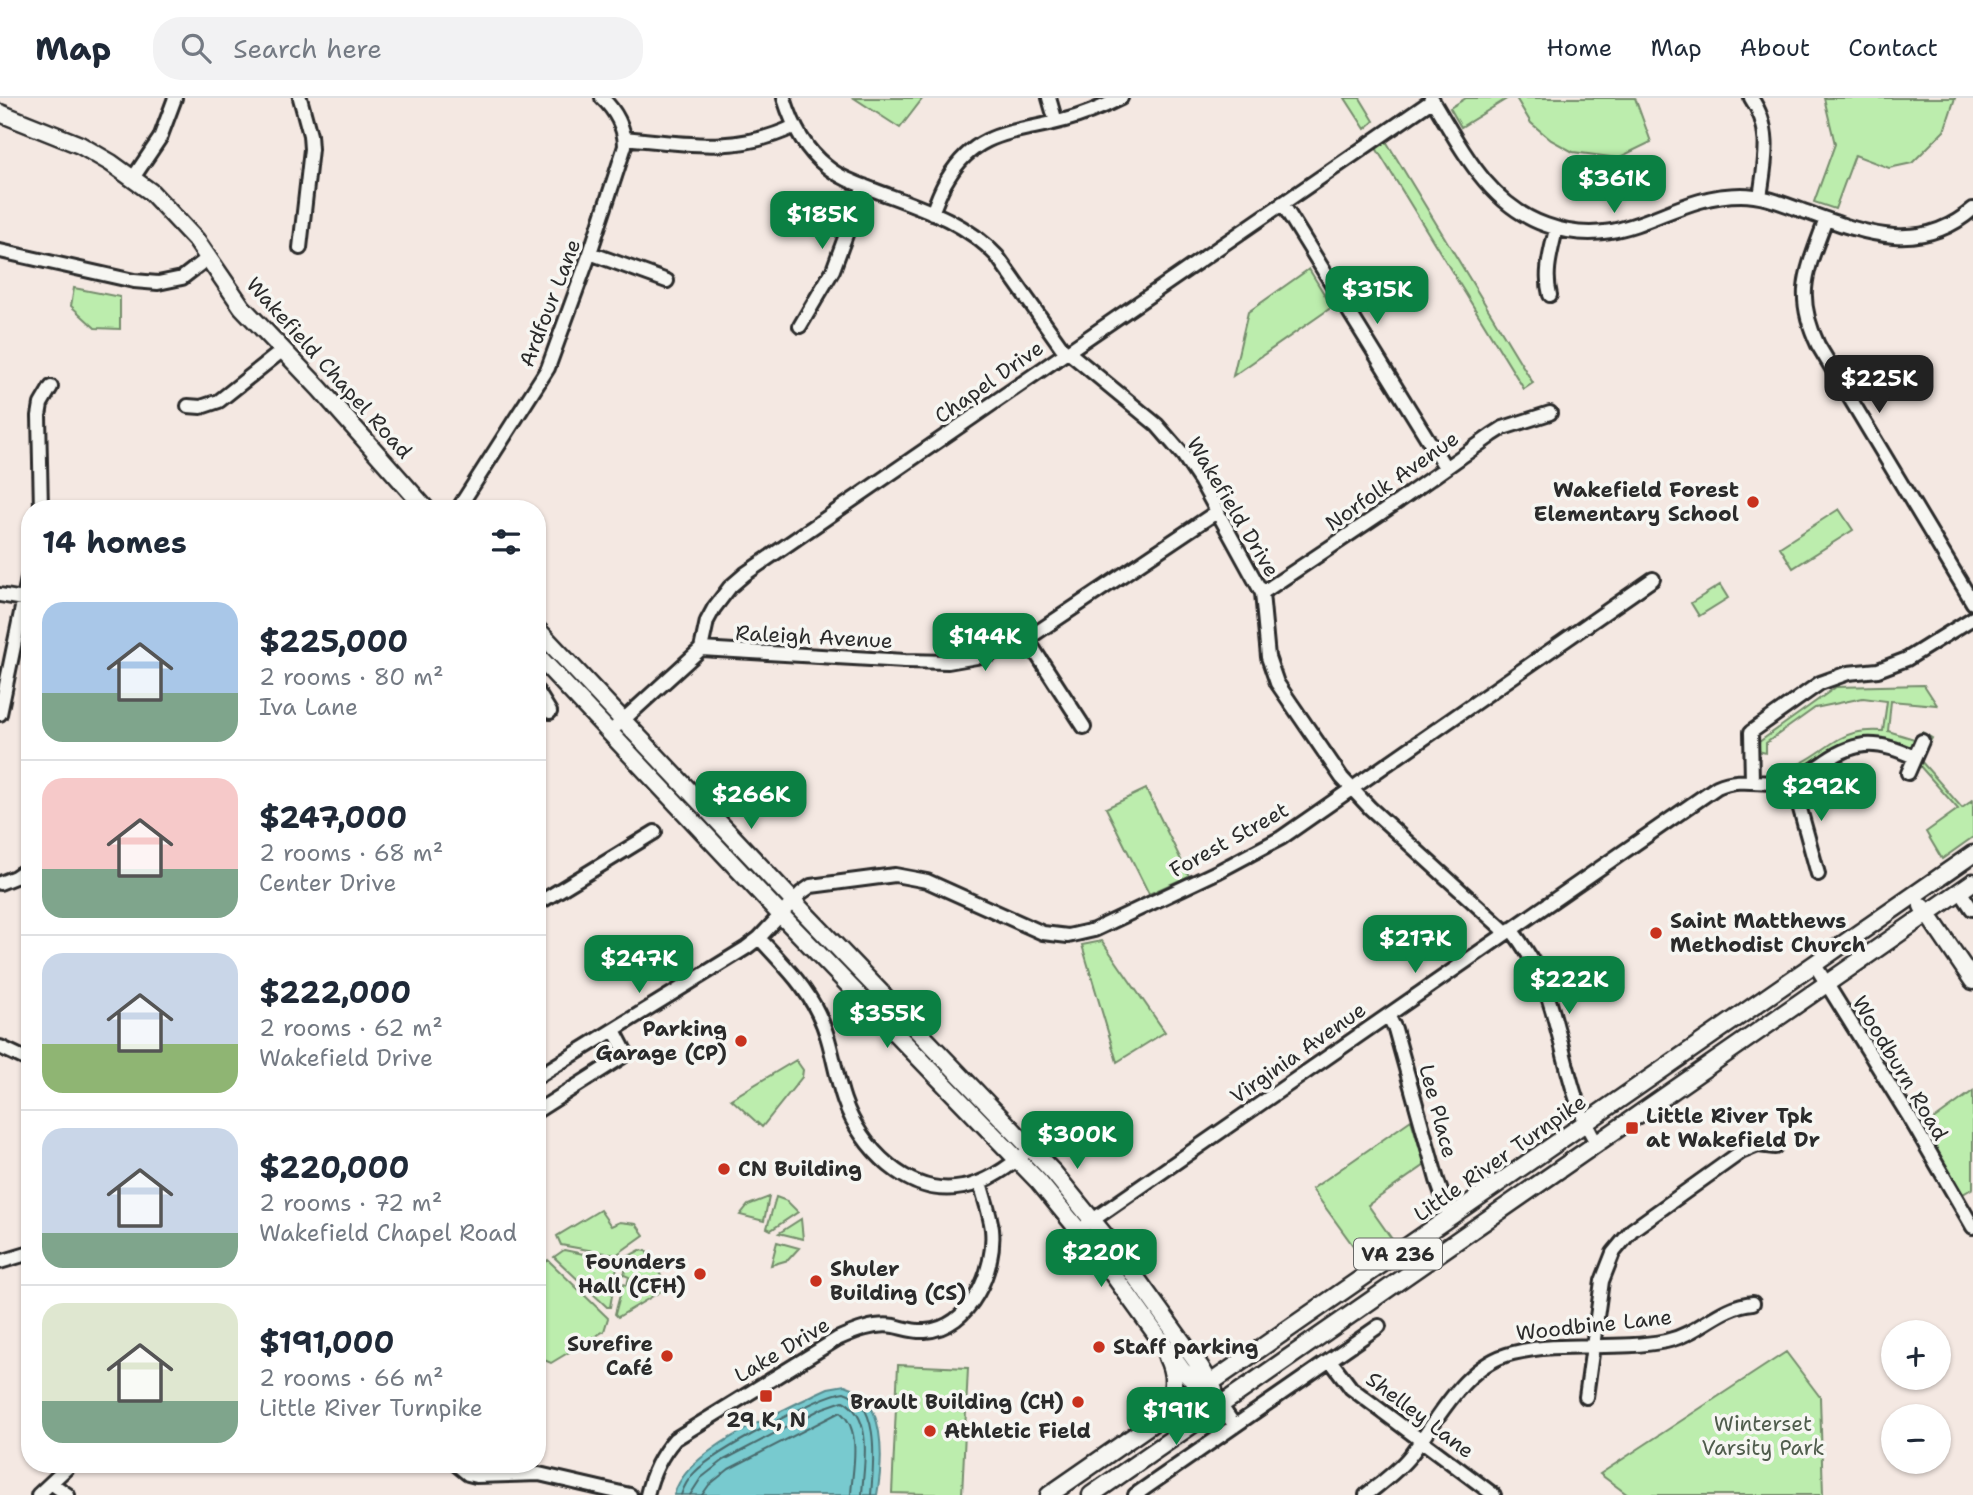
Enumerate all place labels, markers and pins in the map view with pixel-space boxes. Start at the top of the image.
pin: $361K [1565,156,1663,215]
pin: $185K [773,192,871,251]
pin: $315K [1328,266,1426,326]
pin: $225K [1830,356,1928,415]
place label: Wakefield Forest Elementary School [1534,476,1739,528]
marker: Wakefield Forest Elementary School [1745,494,1761,510]
pin: $144K [936,614,1034,673]
pin: $292K [1772,764,1870,823]
pin: $266K [702,772,800,831]
place label: Saint Matthews Methodist Church [1670,907,1866,959]
pin: $217K [1366,916,1464,975]
marker: Saint Matthews Methodist Church [1648,925,1664,941]
pin: $247K [590,936,688,995]
pin: $222K [1520,956,1618,1016]
pin: $355K [838,990,936,1050]
place label: Parking Garage (CP) [596,1015,727,1067]
marker: Parking Garage (CP) [733,1033,749,1049]
place label: Little River Tpk at Wakefield Dr [1646,1102,1820,1154]
pin: $300K [1028,1112,1126,1171]
marker: Little River Tpk at Wakefield Dr [1624,1120,1640,1136]
place label: CN Building [738,1155,862,1183]
marker: CN Building [716,1161,732,1177]
pin: $220K [1052,1230,1150,1289]
place label: Founders Hall (CFH) [578,1248,686,1300]
place label: Shuler Building (CS) [830,1255,966,1307]
marker: Founders Hall (CFH) [692,1266,708,1282]
marker: Shuler Building (CS) [808,1273,824,1289]
place label: Surefire Café [567,1330,653,1382]
place label: Staff parking [1113,1333,1258,1361]
marker: Staff parking [1091,1339,1107,1355]
marker: Surefire Café [659,1348,675,1364]
marker: 29 K, N [758,1388,774,1404]
place label: Brault Building (CH) [850,1388,1064,1416]
pin: $191K [1127,1388,1225,1447]
marker: Brault Building (CH) [1070,1394,1086,1410]
place label: 29 K, N [726,1406,806,1434]
place label: Athletic Field [944,1417,1091,1445]
marker: Athletic Field [922,1423,938,1439]

